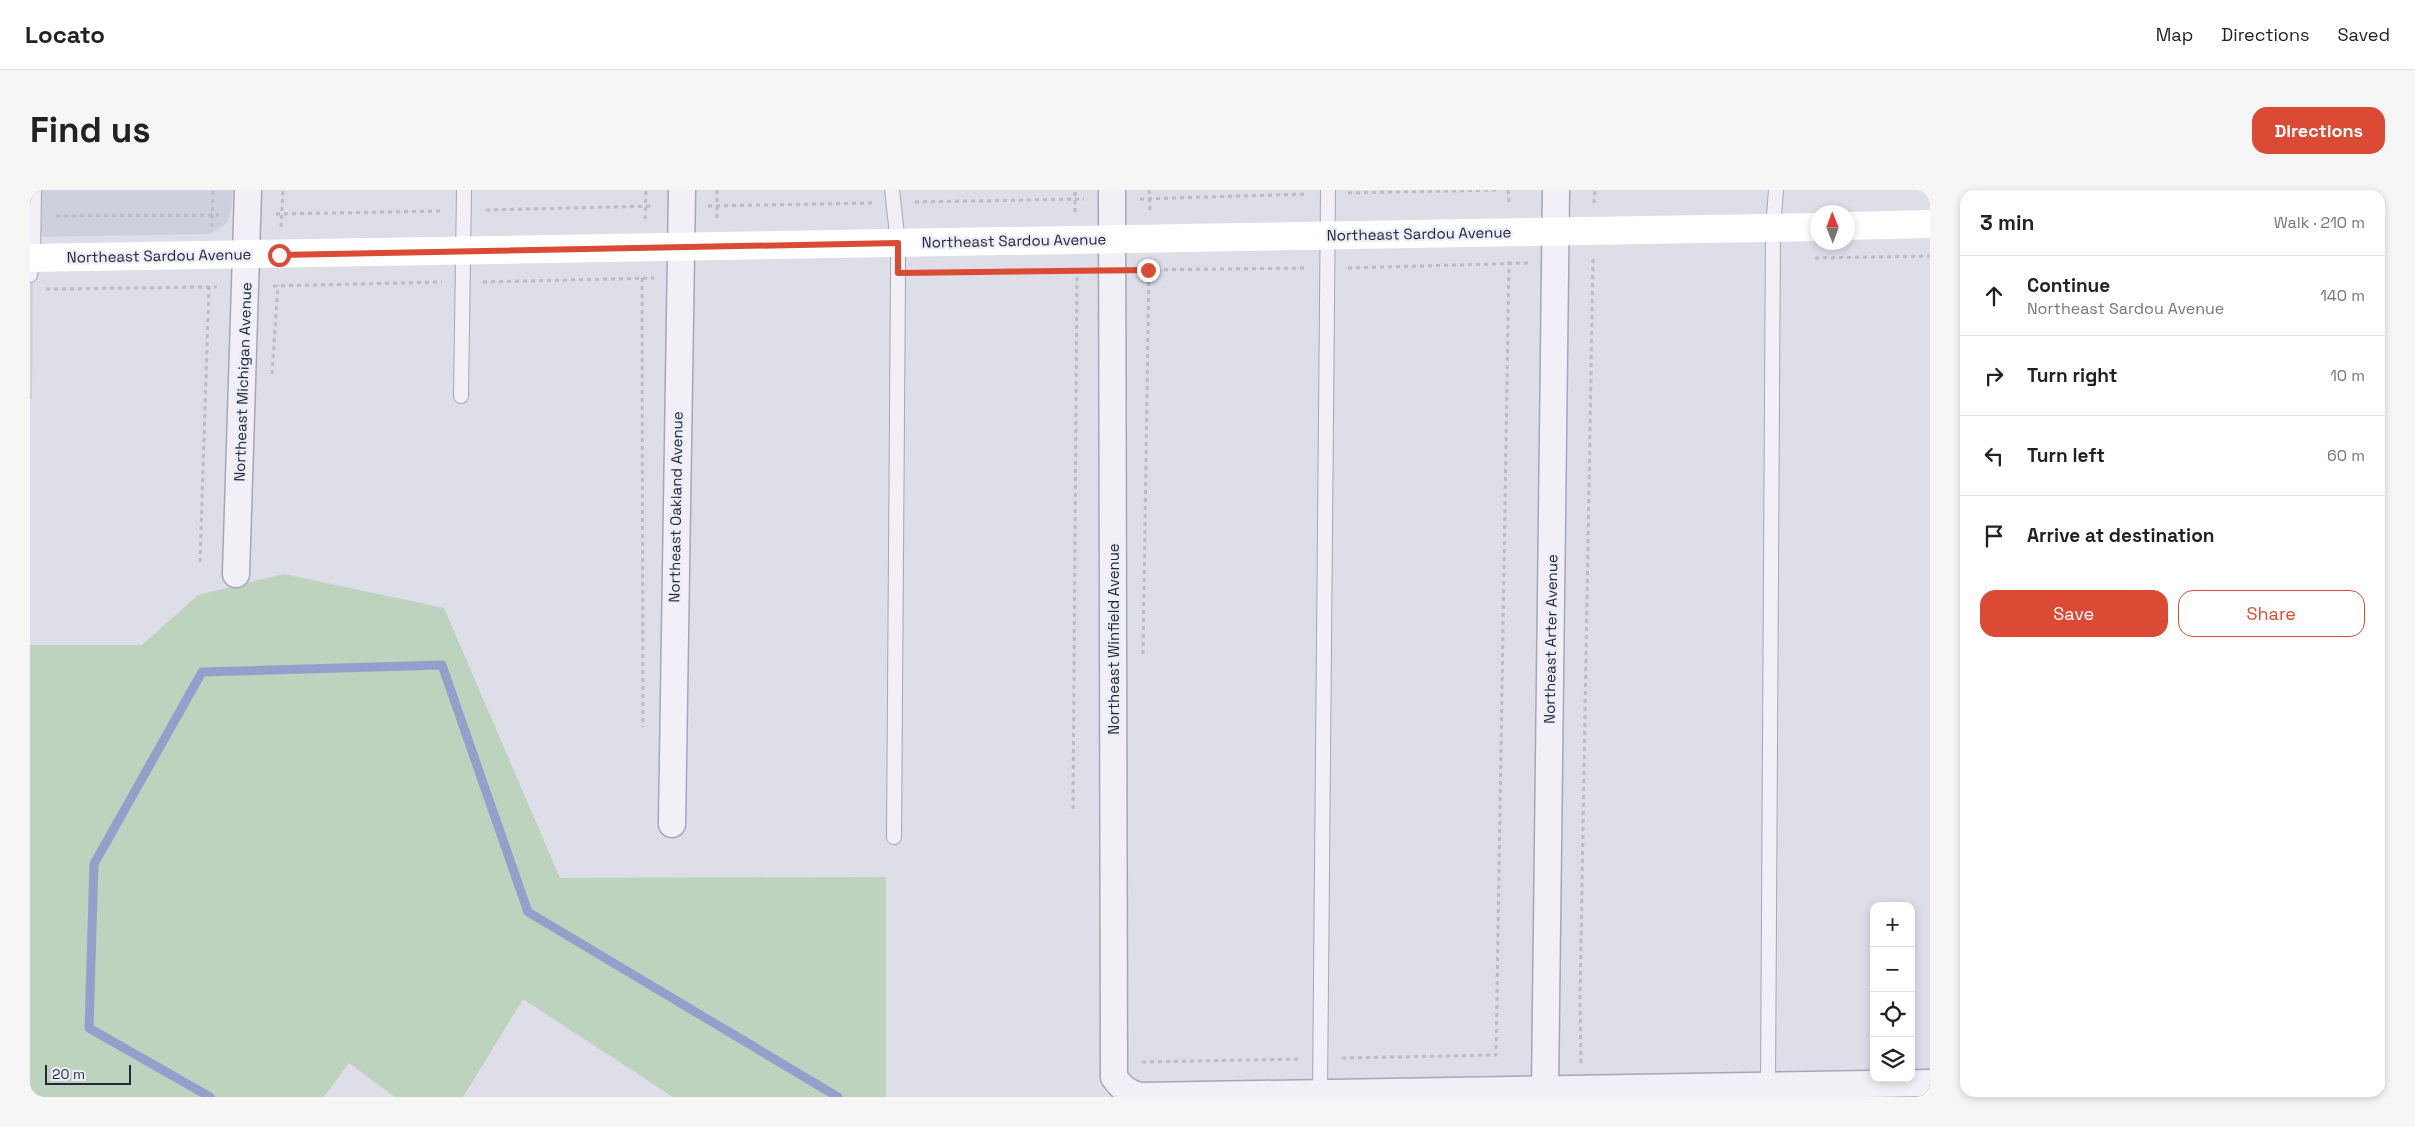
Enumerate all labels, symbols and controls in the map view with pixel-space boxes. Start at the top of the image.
text: Locato [25,19,105,50]
text: Map [2156,23,2193,46]
text: Directions [2221,23,2310,46]
text: Saved [2338,23,2390,46]
button: Directions [2252,107,2385,154]
text: Find us [30,108,151,152]
north arrow [1810,205,1855,250]
text: 3 min [1980,209,2035,236]
text: Walk · 210 m [2274,212,2365,233]
street label: Northeast Sardou Avenue [1326,222,1512,245]
street label: Northeast Sardou Avenue [921,229,1107,252]
street label: Northeast Sardou Avenue [66,244,252,267]
route start [268,244,291,267]
route end [1137,259,1160,282]
text: Continue [2027,273,2110,298]
street label: Northeast Michigan Avenue [230,282,255,482]
icon: ahead [1980,282,2008,310]
text: 140 m [2320,285,2365,306]
text: Northeast Sardou Avenue [2027,298,2224,319]
icon: right [1980,362,2008,390]
text: Turn right [2027,363,2117,388]
text: 10 m [2330,365,2365,386]
street label: Northeast Oakland Avenue [664,411,687,603]
icon: left [1980,442,2008,470]
text: Turn left [2027,443,2105,468]
text: 60 m [2327,445,2365,466]
icon: arrive [1980,522,2008,550]
text: Arrive at destination [2027,523,2215,548]
street label: Northeast Winfield Avenue [1104,543,1123,735]
street label: Northeast Arter Avenue [1540,554,1561,724]
button: Save [1980,590,2168,637]
button: Share [2178,590,2365,637]
map controls [1870,902,1915,1082]
button: + [1870,902,1915,947]
button: − [1870,947,1915,992]
button: locate [1870,992,1915,1037]
button: layers [1870,1037,1915,1082]
scale bar [45,1062,131,1085]
text: 20 m [52,1065,85,1083]

